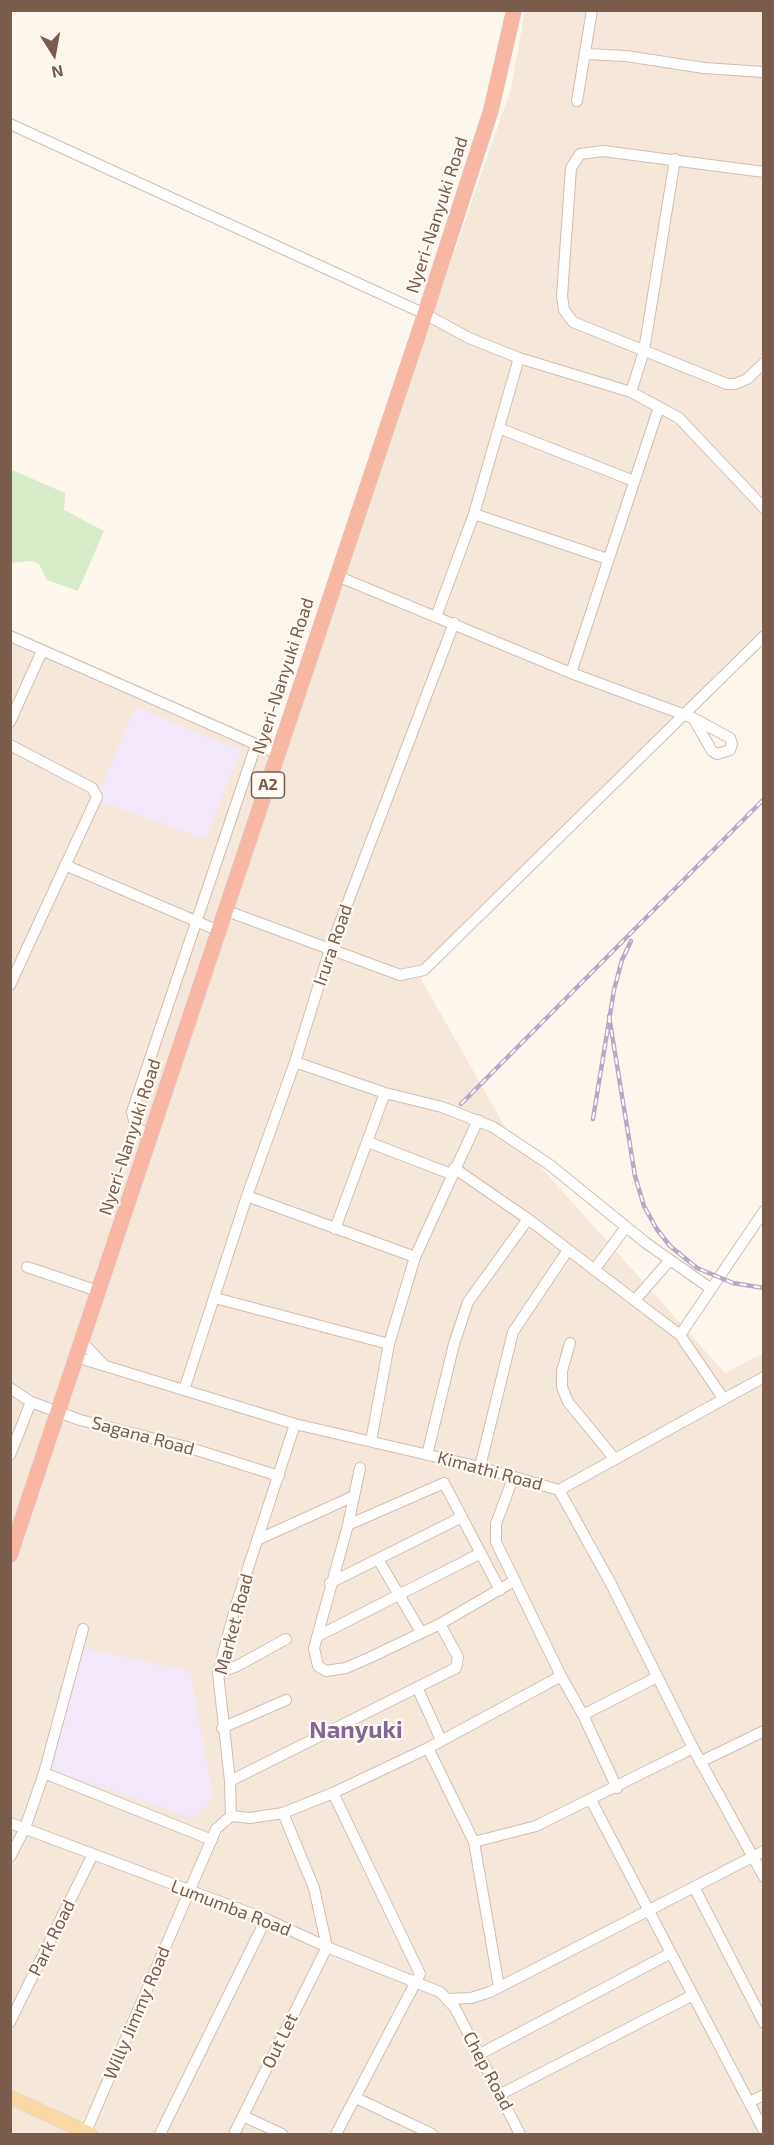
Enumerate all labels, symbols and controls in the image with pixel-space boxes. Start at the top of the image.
north arrow [24,24,84,84]
text: N [50,62,65,83]
street label: Nyeri-Nanyuki Road [401,134,473,296]
street label: Nyeri-Nanyuki Road [247,595,319,757]
road number: A2 [252,772,284,798]
street label: Irura Road [309,901,357,989]
street label: Nyeri-Nanyuki Road [94,1056,166,1218]
street label: Sagana Road [89,1412,197,1460]
street label: Kimathi Road [435,1447,545,1495]
street label: Market Road [210,1571,258,1677]
district label: Nanyuki [309,1716,403,1744]
street label: Lumumba Road [168,1875,294,1941]
street label: Park Road [24,1896,80,1980]
street label: Willy Jimmy Road [99,1943,175,2083]
street label: Out Let [257,2010,303,2072]
street label: Chep Road [458,2028,518,2114]

